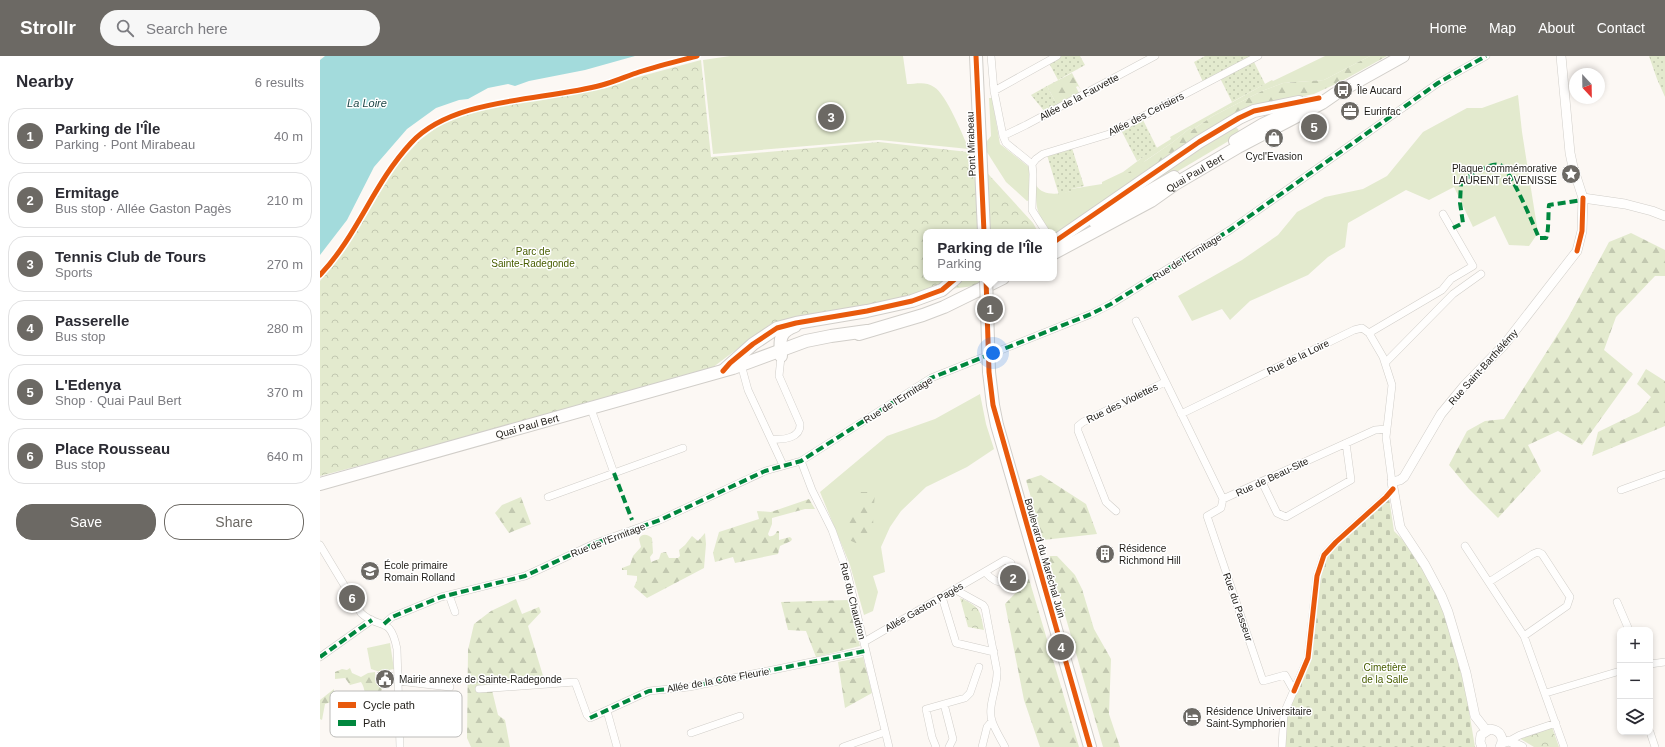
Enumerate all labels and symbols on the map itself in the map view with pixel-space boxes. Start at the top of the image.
north arrow [1569,68,1605,104]
street label: Allée de la Fauvette [1037,71,1121,123]
bus stop icon: Île Aucard [1332,79,1354,101]
place label: Île Aucard [1356,84,1401,96]
street label: Allée des Cerisiers [1106,90,1186,138]
water label: La Loire [347,97,387,109]
office icon: Eurinfac [1339,100,1361,122]
pin: 3 [818,102,844,132]
place label: Eurinfac [1364,106,1401,117]
street label: Pont Mirabeau [964,111,978,177]
pin: 5 [1301,112,1327,142]
shop icon: Cycl'Evasion [1263,127,1285,149]
street label: Quai Paul Bert [1164,151,1225,194]
place label: Cycl'Evasion [1246,151,1302,162]
place label: Plaque commémorative LAURENT et VENISSE [1452,163,1557,186]
place icon: Plaque commémorative LAURENT et VENISSE [1560,163,1582,185]
street label: Rue de l'Ermitage [1151,231,1224,283]
park label: Parc de Sainte-Radegonde [491,246,575,269]
pin: 1 [977,294,1003,324]
street label: Rue Saint-Barthélémy [1446,327,1520,407]
street label: Rue de la Loire [1265,337,1331,377]
your location [983,343,1003,363]
street label: Rue de l'Ermitage [862,374,935,426]
street label: Rue des Violettes [1084,381,1160,425]
street label: Quai Paul Bert [494,412,560,440]
street label: Rue de Beau-Site [1234,455,1310,499]
street label: Boulevard du Maréchal Juin [1023,497,1067,619]
street label: Rue de l'Ermitage [569,521,647,559]
building icon: Résidence Richmond Hill [1094,543,1116,565]
place label: Résidence Richmond Hill [1119,543,1181,566]
place label: École primaire Romain Rolland [384,559,455,583]
school or university icon: École primaire Romain Rolland [359,560,381,582]
street label: Rue du Chaudron [838,561,868,641]
pin: 2 [1000,563,1026,593]
street label: Rue du Passeur [1221,571,1255,643]
street label: Allée Gaston Pagès [883,580,965,634]
pin: 6 [339,583,365,613]
pin: 4 [1048,632,1074,662]
park label: Cimetière de la Salle [1362,662,1409,685]
street label: Allée de la Côte Fleurie [666,665,771,694]
public building icon: Mairie annexe de Sainte-Radegonde [374,668,396,690]
place label: Mairie annexe de Sainte-Radegonde [399,674,562,685]
legend [330,691,462,737]
text: Cycle path [363,699,415,711]
hotel icon: Résidence Universitaire Saint-Symphorien [1181,706,1203,728]
place label: Résidence Universitaire Saint-Symphorien [1206,706,1312,729]
text: Path [363,717,386,729]

